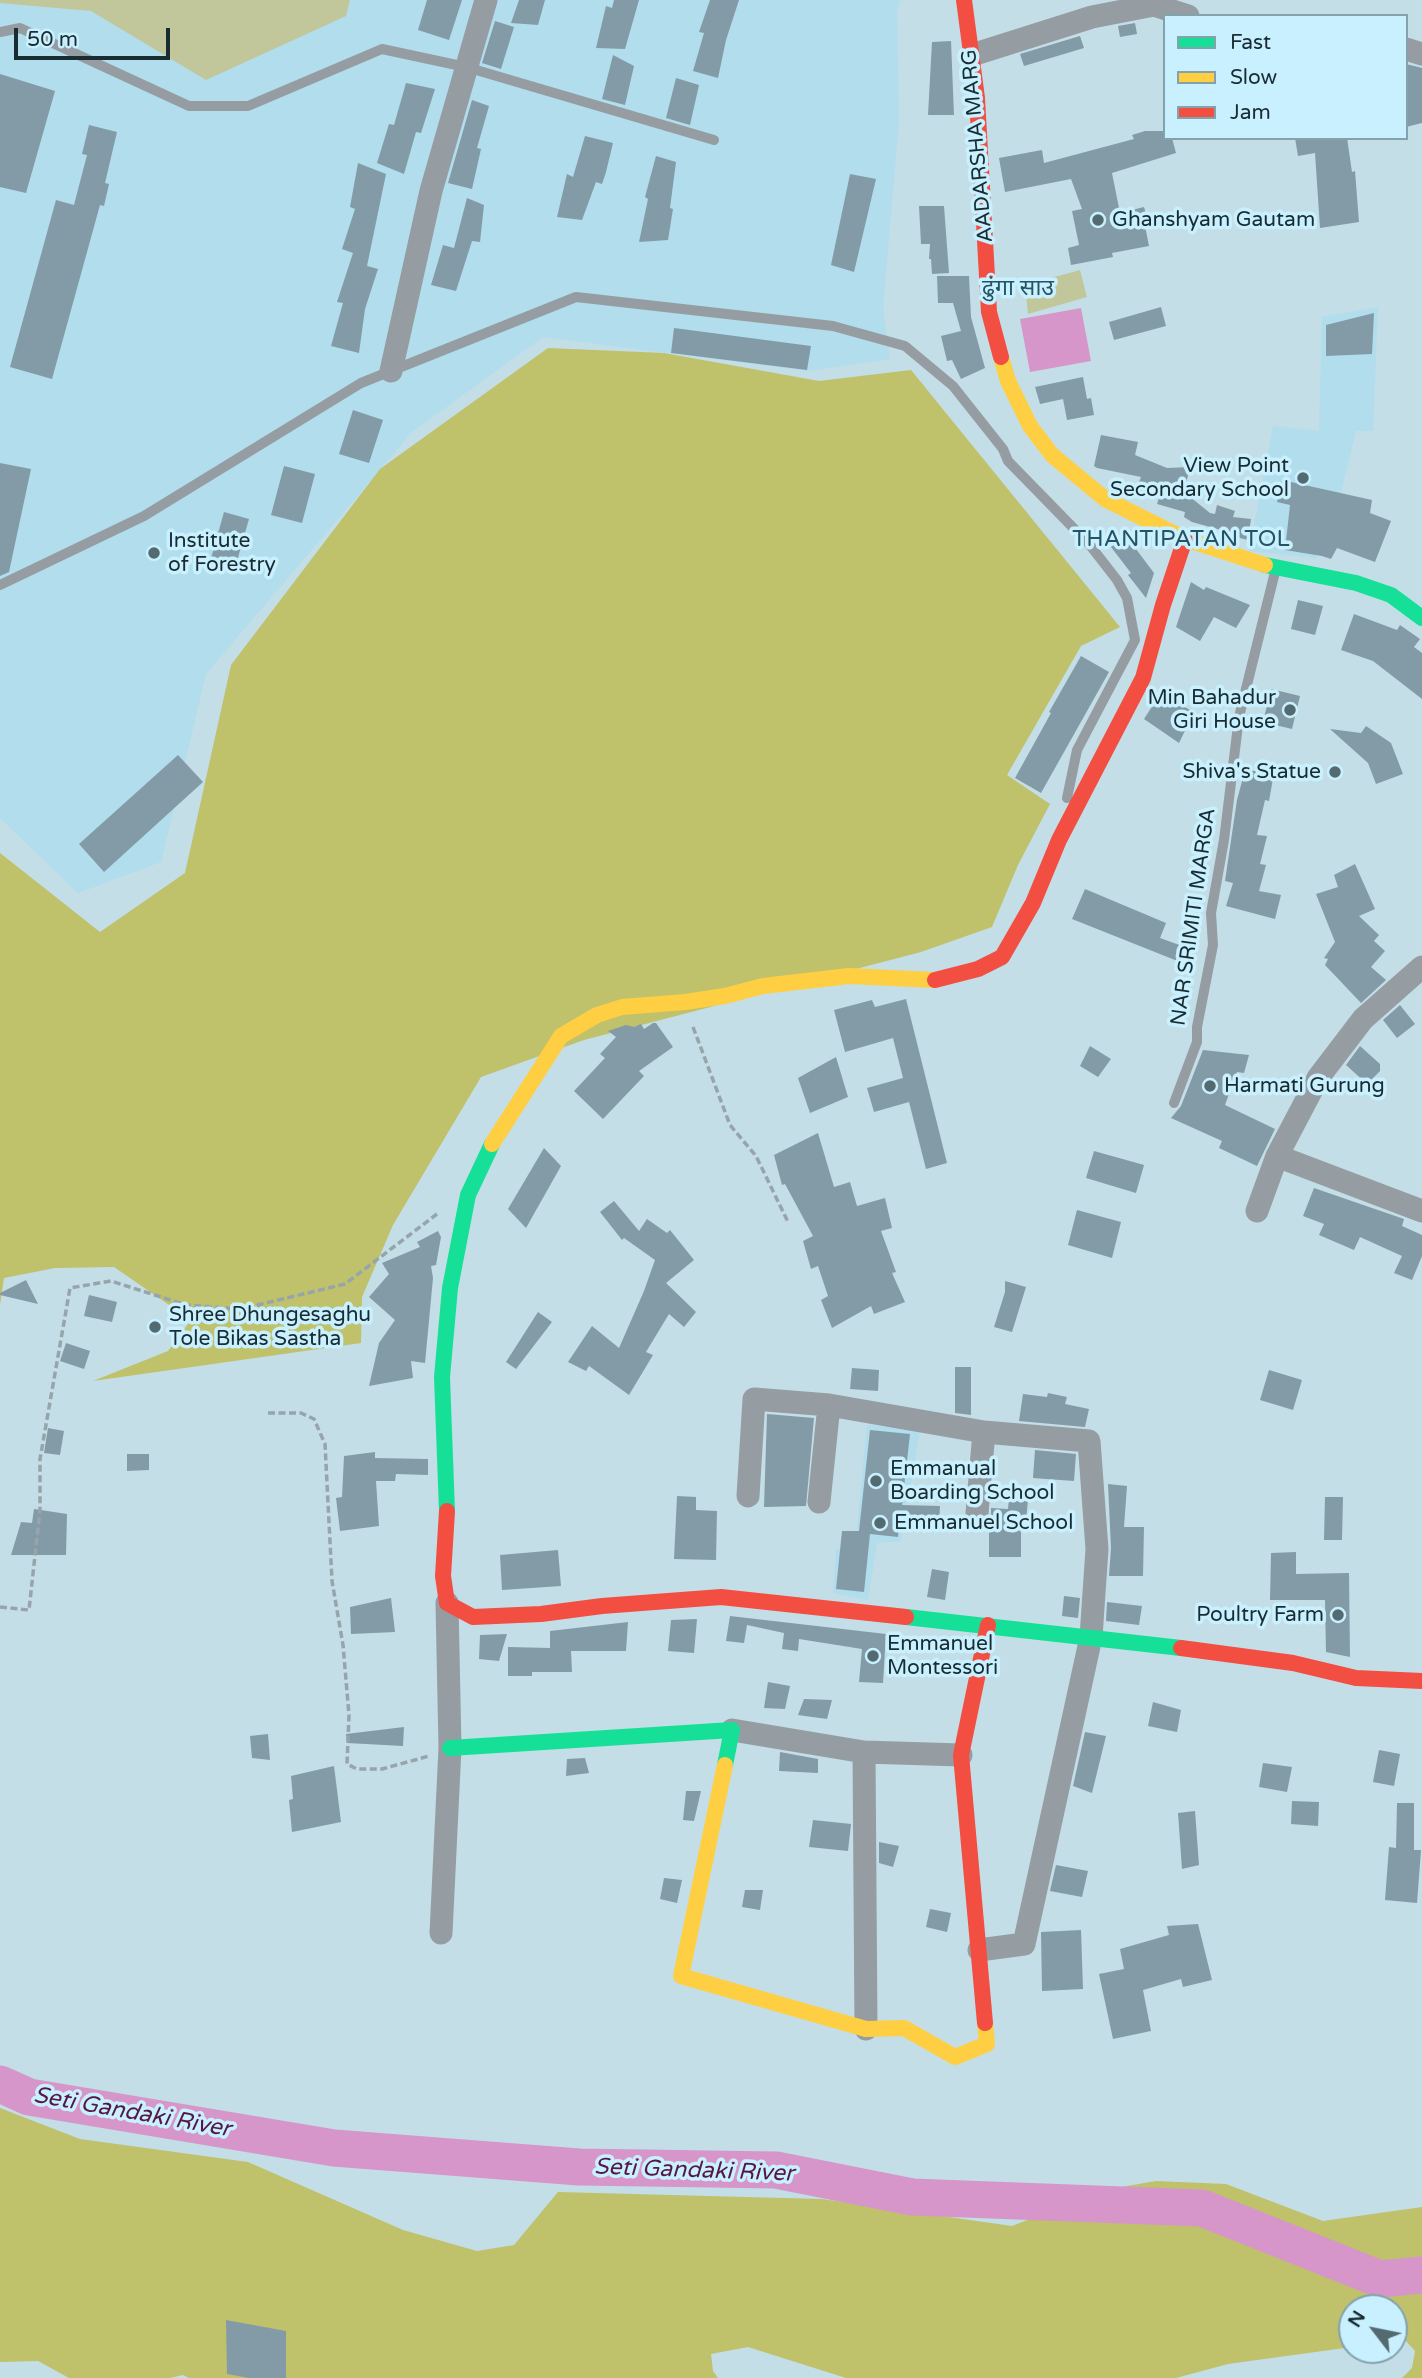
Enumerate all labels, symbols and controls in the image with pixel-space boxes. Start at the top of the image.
scale bar [18,14,173,58]
legend [1163,14,1408,140]
text: 50 m [27,27,78,52]
text: Fast [1230,30,1271,55]
street label: AADARSHA MARG [957,48,999,244]
text: Slow [1230,65,1277,90]
text: Jam [1230,100,1271,125]
place label: Ghanshyam Gautam [1112,207,1315,233]
marker: Ghanshyam Gautam [1090,212,1106,228]
district label: ढुंगा साउ [982,275,1054,303]
place label: View Point Secondary School [1110,453,1289,503]
marker: View Point Secondary School [1295,470,1311,486]
district label: THANTIPATAN TOL [1059,526,1303,554]
place label: Institute of Forestry [168,528,276,578]
marker: Institute of Forestry [146,545,162,561]
place label: Min Bahadur Giri House [1147,685,1276,735]
marker: Min Bahadur Giri House [1282,702,1298,718]
place label: Shiva's Statue [1182,759,1321,785]
marker: Shiva's Statue [1327,764,1343,780]
street label: NAR SRIMITI MARGA [1166,806,1222,1028]
place label: Harmati Gurung [1224,1073,1385,1099]
marker: Harmati Gurung [1202,1078,1218,1094]
place label: Shree Dhungesaghu Tole Bikas Sastha [169,1302,371,1352]
marker: Shree Dhungesaghu Tole Bikas Sastha [147,1319,163,1335]
place label: Emmanual Boarding School [890,1456,1054,1506]
marker: Emmanual Boarding School [868,1473,884,1489]
place label: Emmanuel School [894,1510,1073,1536]
marker: Emmanuel School [872,1515,888,1531]
place label: Poultry Farm [1196,1602,1324,1628]
marker: Poultry Farm [1330,1607,1346,1623]
place label: Emmanuel Montessori [887,1631,998,1681]
marker: Emmanuel Montessori [865,1648,881,1664]
water label: Seti Gandaki River [31,2082,233,2144]
water label: Seti Gandaki River [594,2154,794,2188]
north arrow [1338,2294,1408,2364]
text: N [1344,2307,1370,2331]

